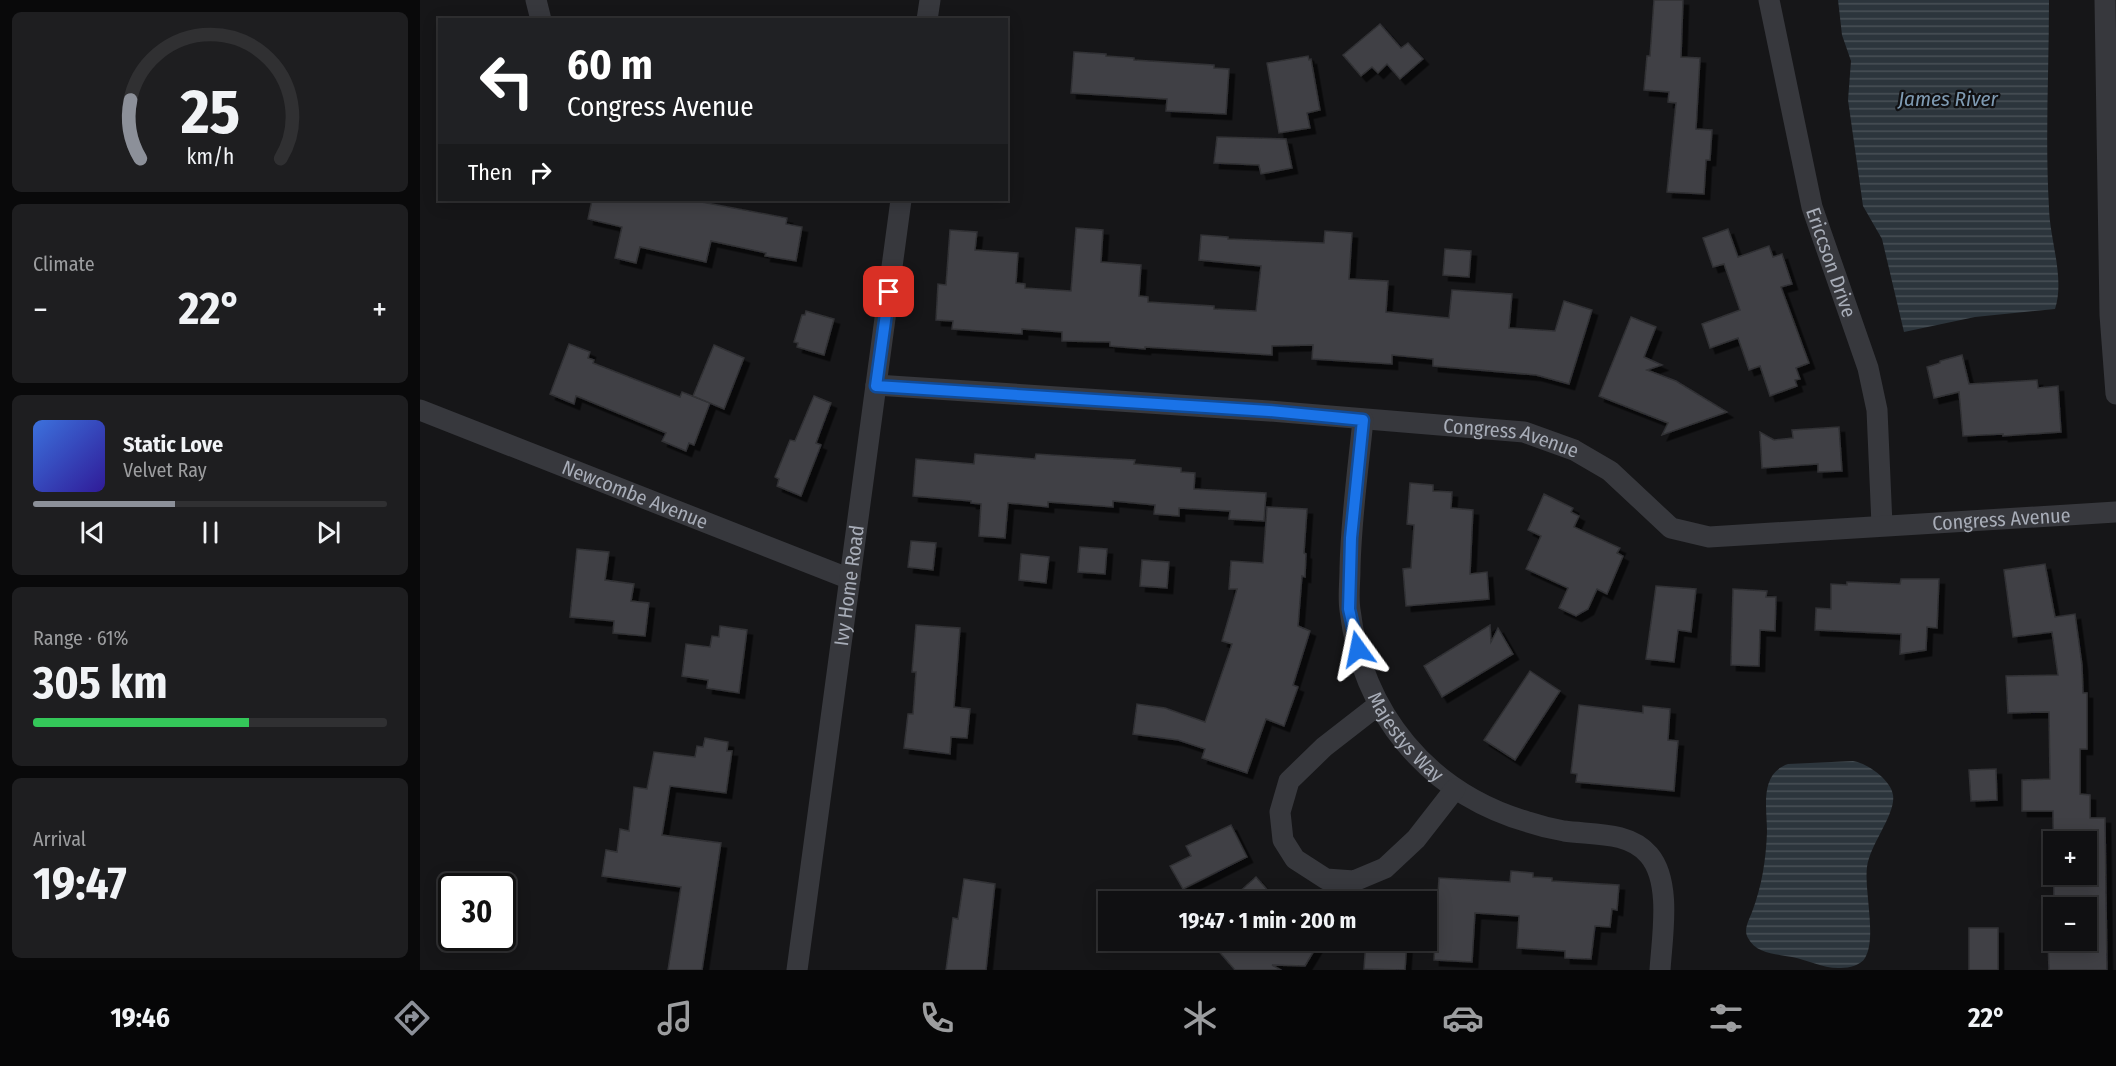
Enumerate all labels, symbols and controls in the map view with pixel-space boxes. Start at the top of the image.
text: 60 m [567,40,653,90]
icon: left [468,42,546,120]
text: 25 [179,75,240,150]
water label: James River [1897,86,1998,112]
text: Congress Avenue [567,91,754,123]
text: km/h [186,144,234,170]
icon: right [524,156,557,189]
text: Then [468,159,512,186]
street label: Ericcson Drive [1801,204,1861,320]
text: Climate [33,252,95,276]
pin [863,266,914,317]
icon: arrive [872,275,905,308]
text: 22° [179,282,241,336]
text: − [33,290,48,330]
text: + [372,290,387,330]
street label: Congress Avenue [1442,413,1582,463]
text: Static Love [123,431,223,458]
street label: Newcombe Avenue [559,455,711,534]
text: Velvet Ray [123,458,207,482]
street label: Congress Avenue [1932,503,2071,535]
icon: previous [76,516,109,549]
icon: pause [194,516,227,549]
icon: next [312,516,345,549]
street label: Ivy Home Road [829,523,869,648]
position arrow [1326,617,1390,681]
text: Range · 61% [33,626,128,650]
text: 305 km [33,656,168,710]
street label: Majestys Way [1363,688,1448,787]
text: Arrival [33,827,86,851]
map controls [2043,831,2097,951]
button: + [2043,831,2097,885]
text: 19:47 [33,857,127,911]
speed limit sign: 30 [438,873,516,951]
button: − [2043,897,2097,951]
text: 19:47 · 1 min · 200 m [1179,907,1356,934]
icon: directions [391,997,433,1039]
icon: music [654,997,696,1039]
icon: phone [916,997,958,1039]
icon: climate [1179,997,1221,1039]
icon: car [1442,997,1484,1039]
icon: filters [1705,997,1747,1039]
text: 19:46 [110,1002,170,1034]
text: 22° [1968,1002,2006,1034]

